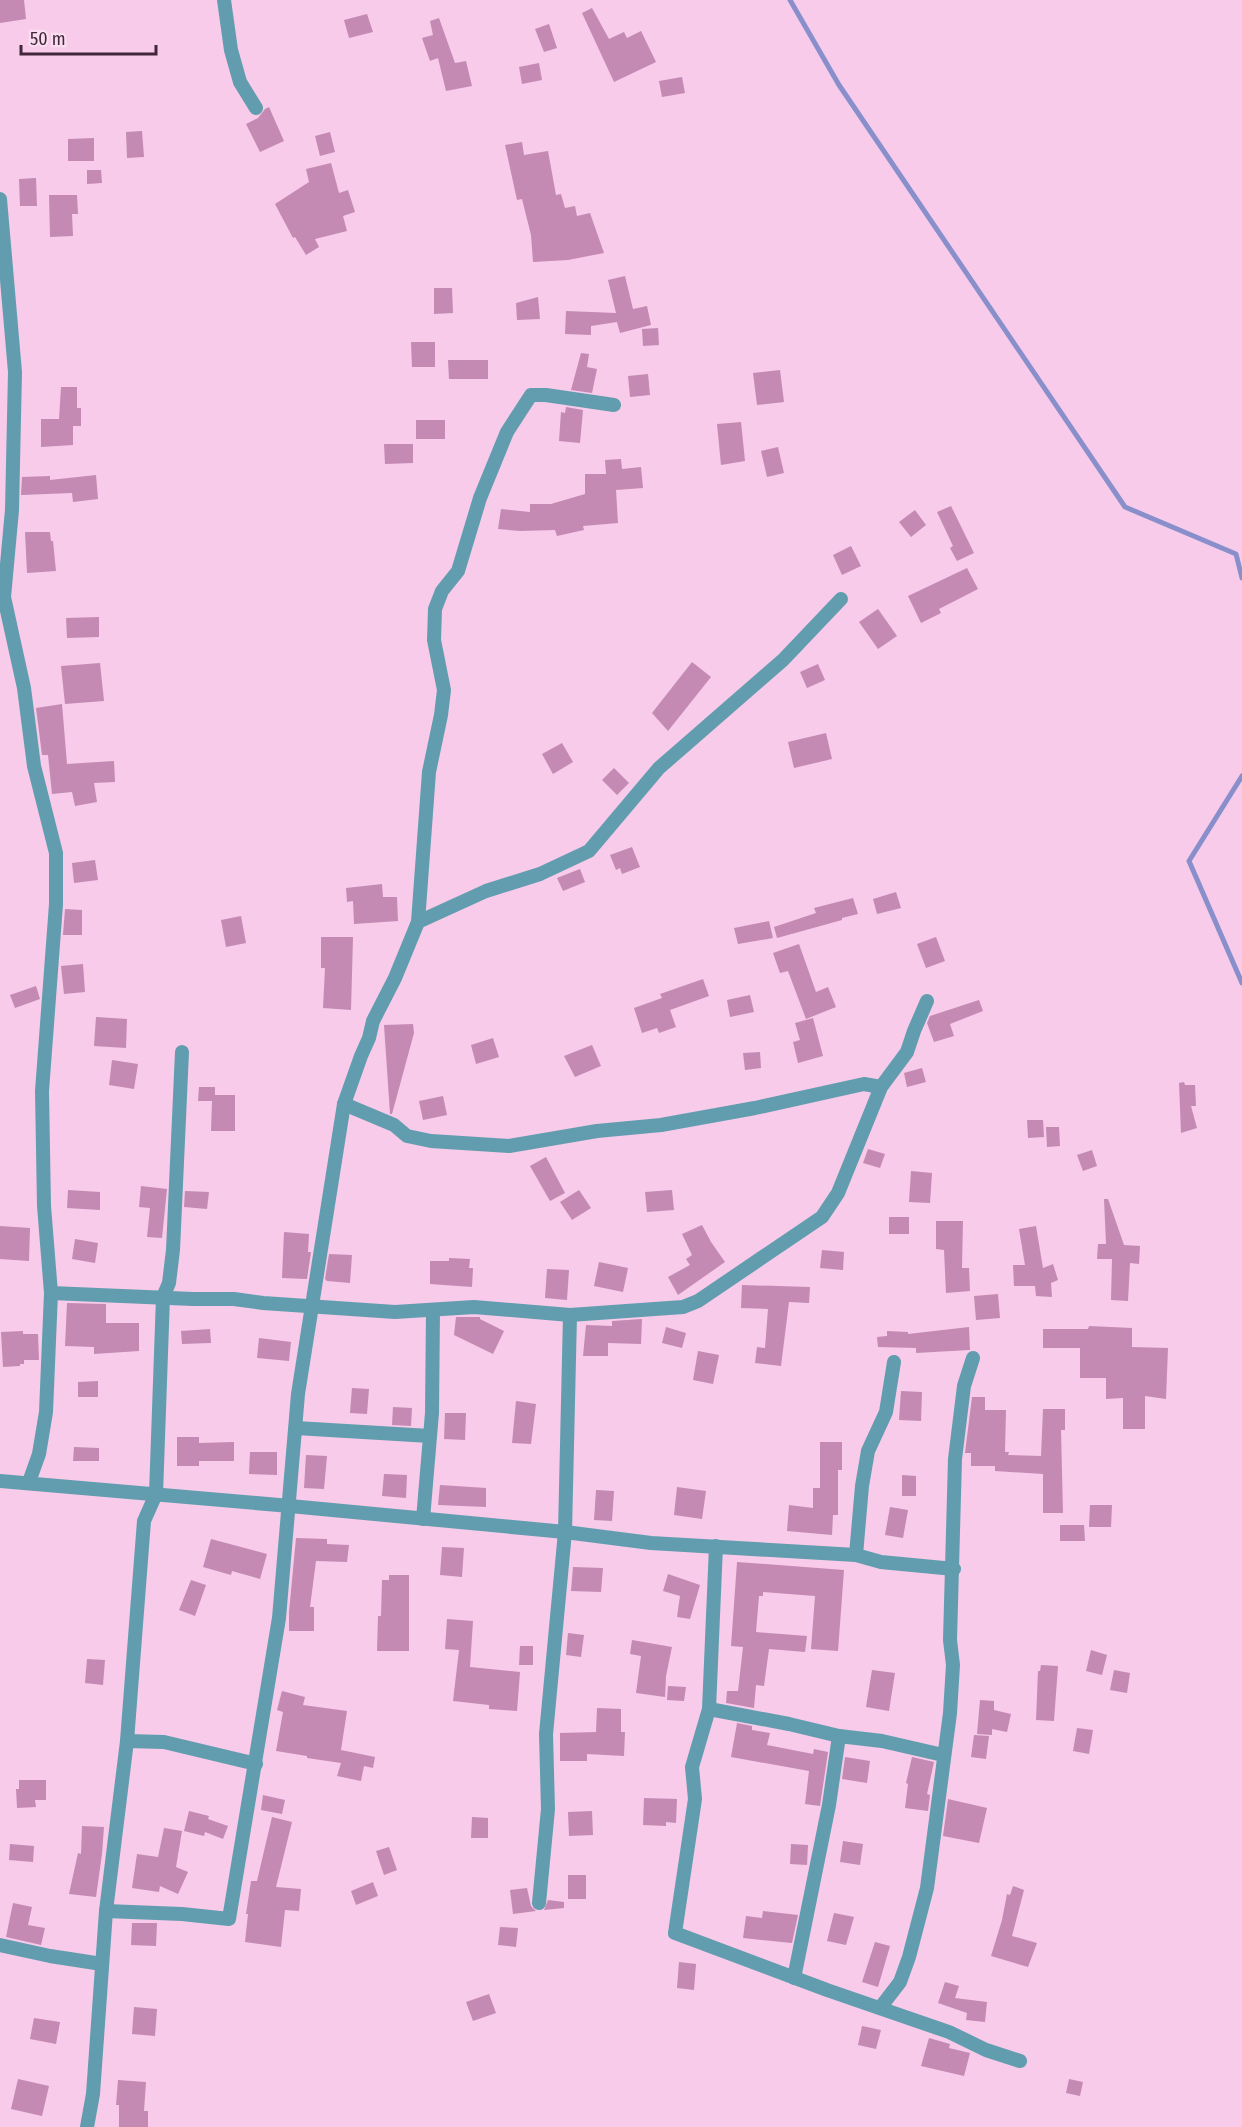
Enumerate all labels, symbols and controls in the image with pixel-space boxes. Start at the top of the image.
scale bar [21,18,156,56]
text: 50 m [30,28,66,50]

